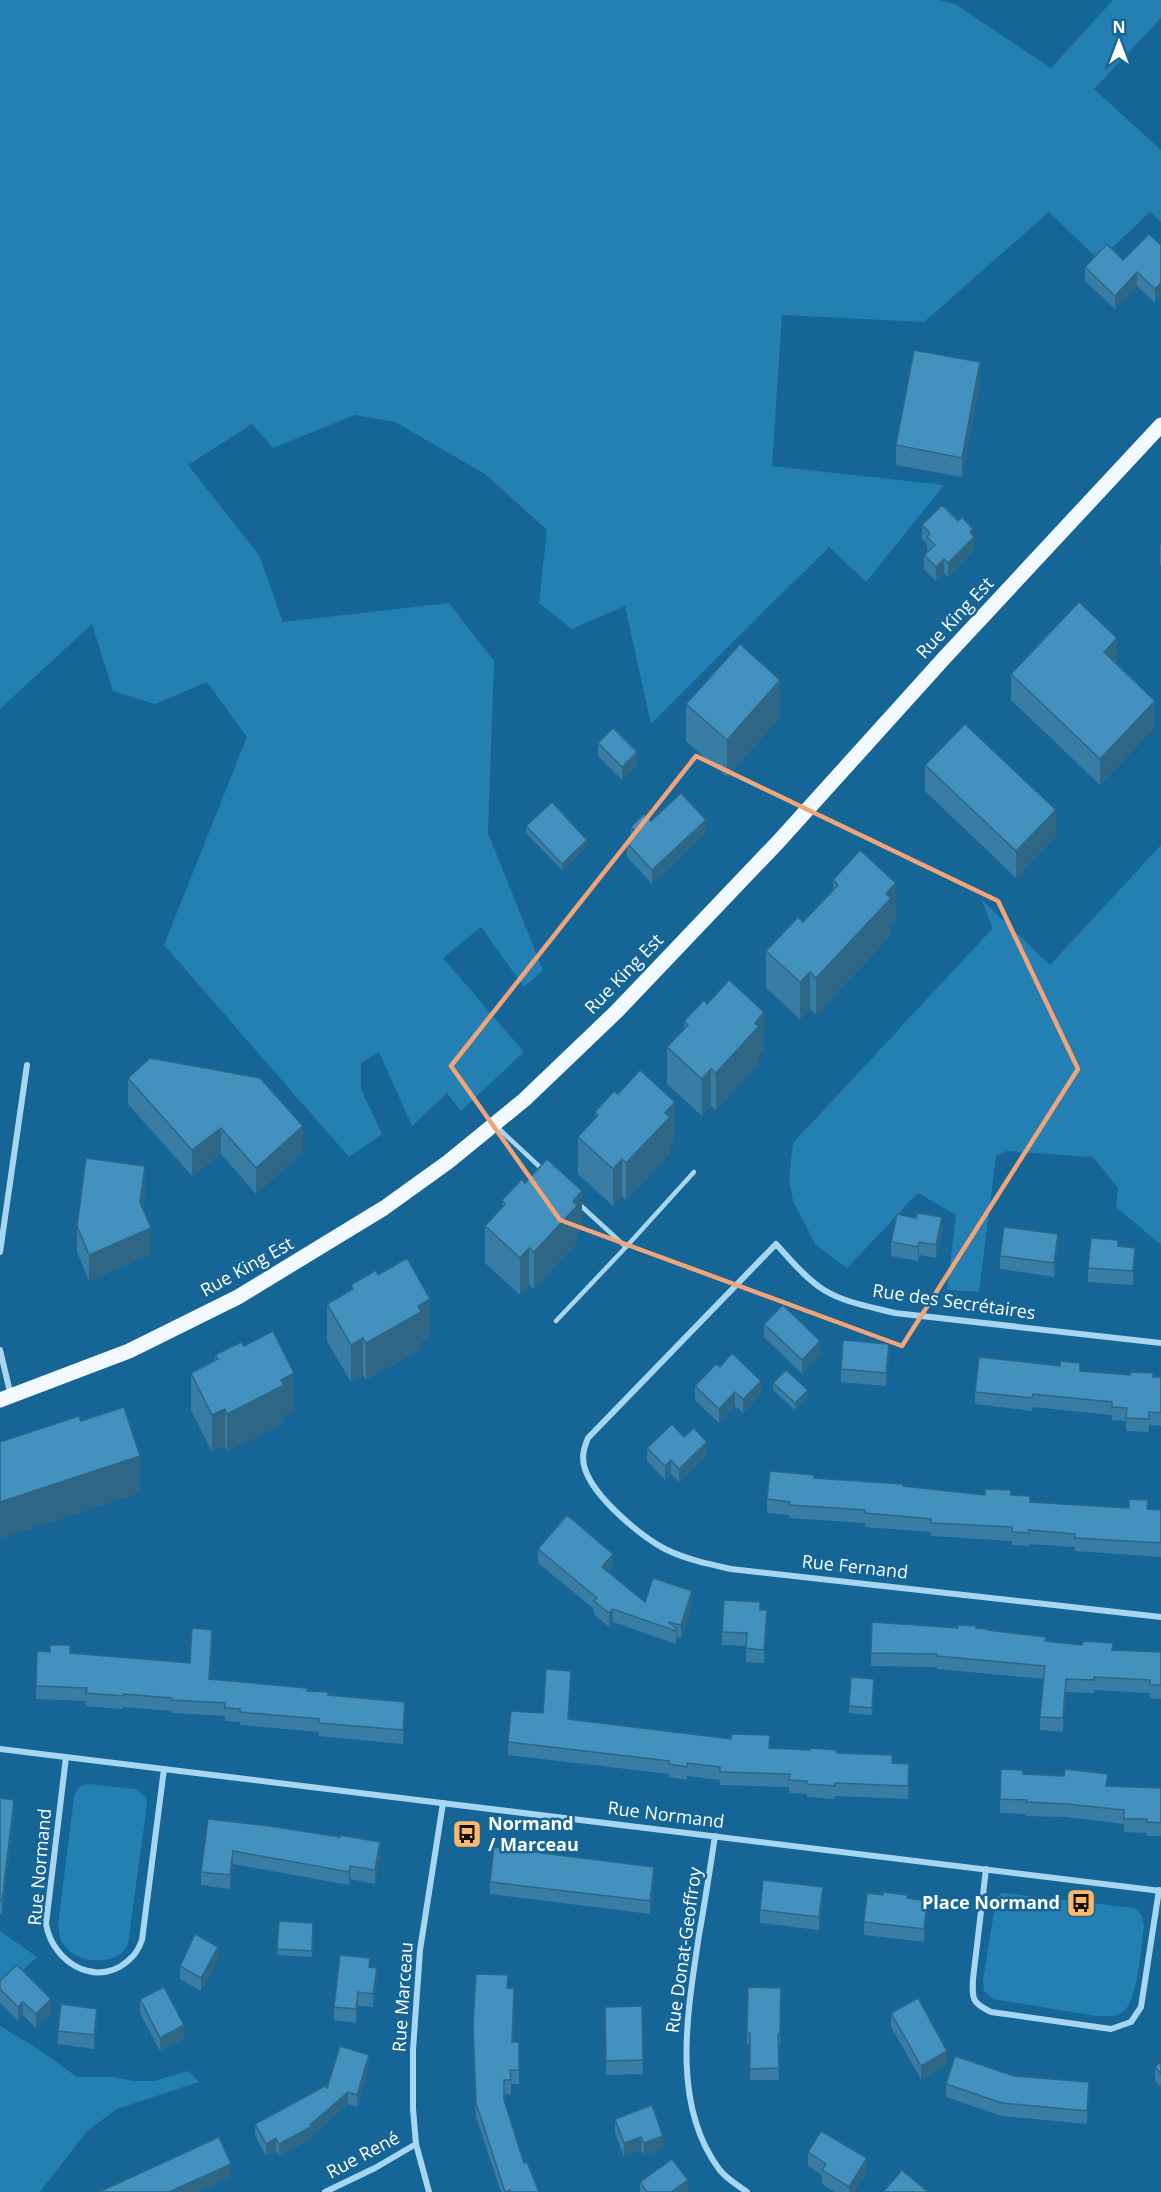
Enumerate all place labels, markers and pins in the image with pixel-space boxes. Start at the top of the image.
place label: Normand / Marceau [488,1811,579,1856]
bus stop icon: Normand / Marceau [451,1818,483,1850]
bus stop icon: Place Normand [1065,1887,1097,1919]
place label: Place Normand [922,1890,1060,1914]

